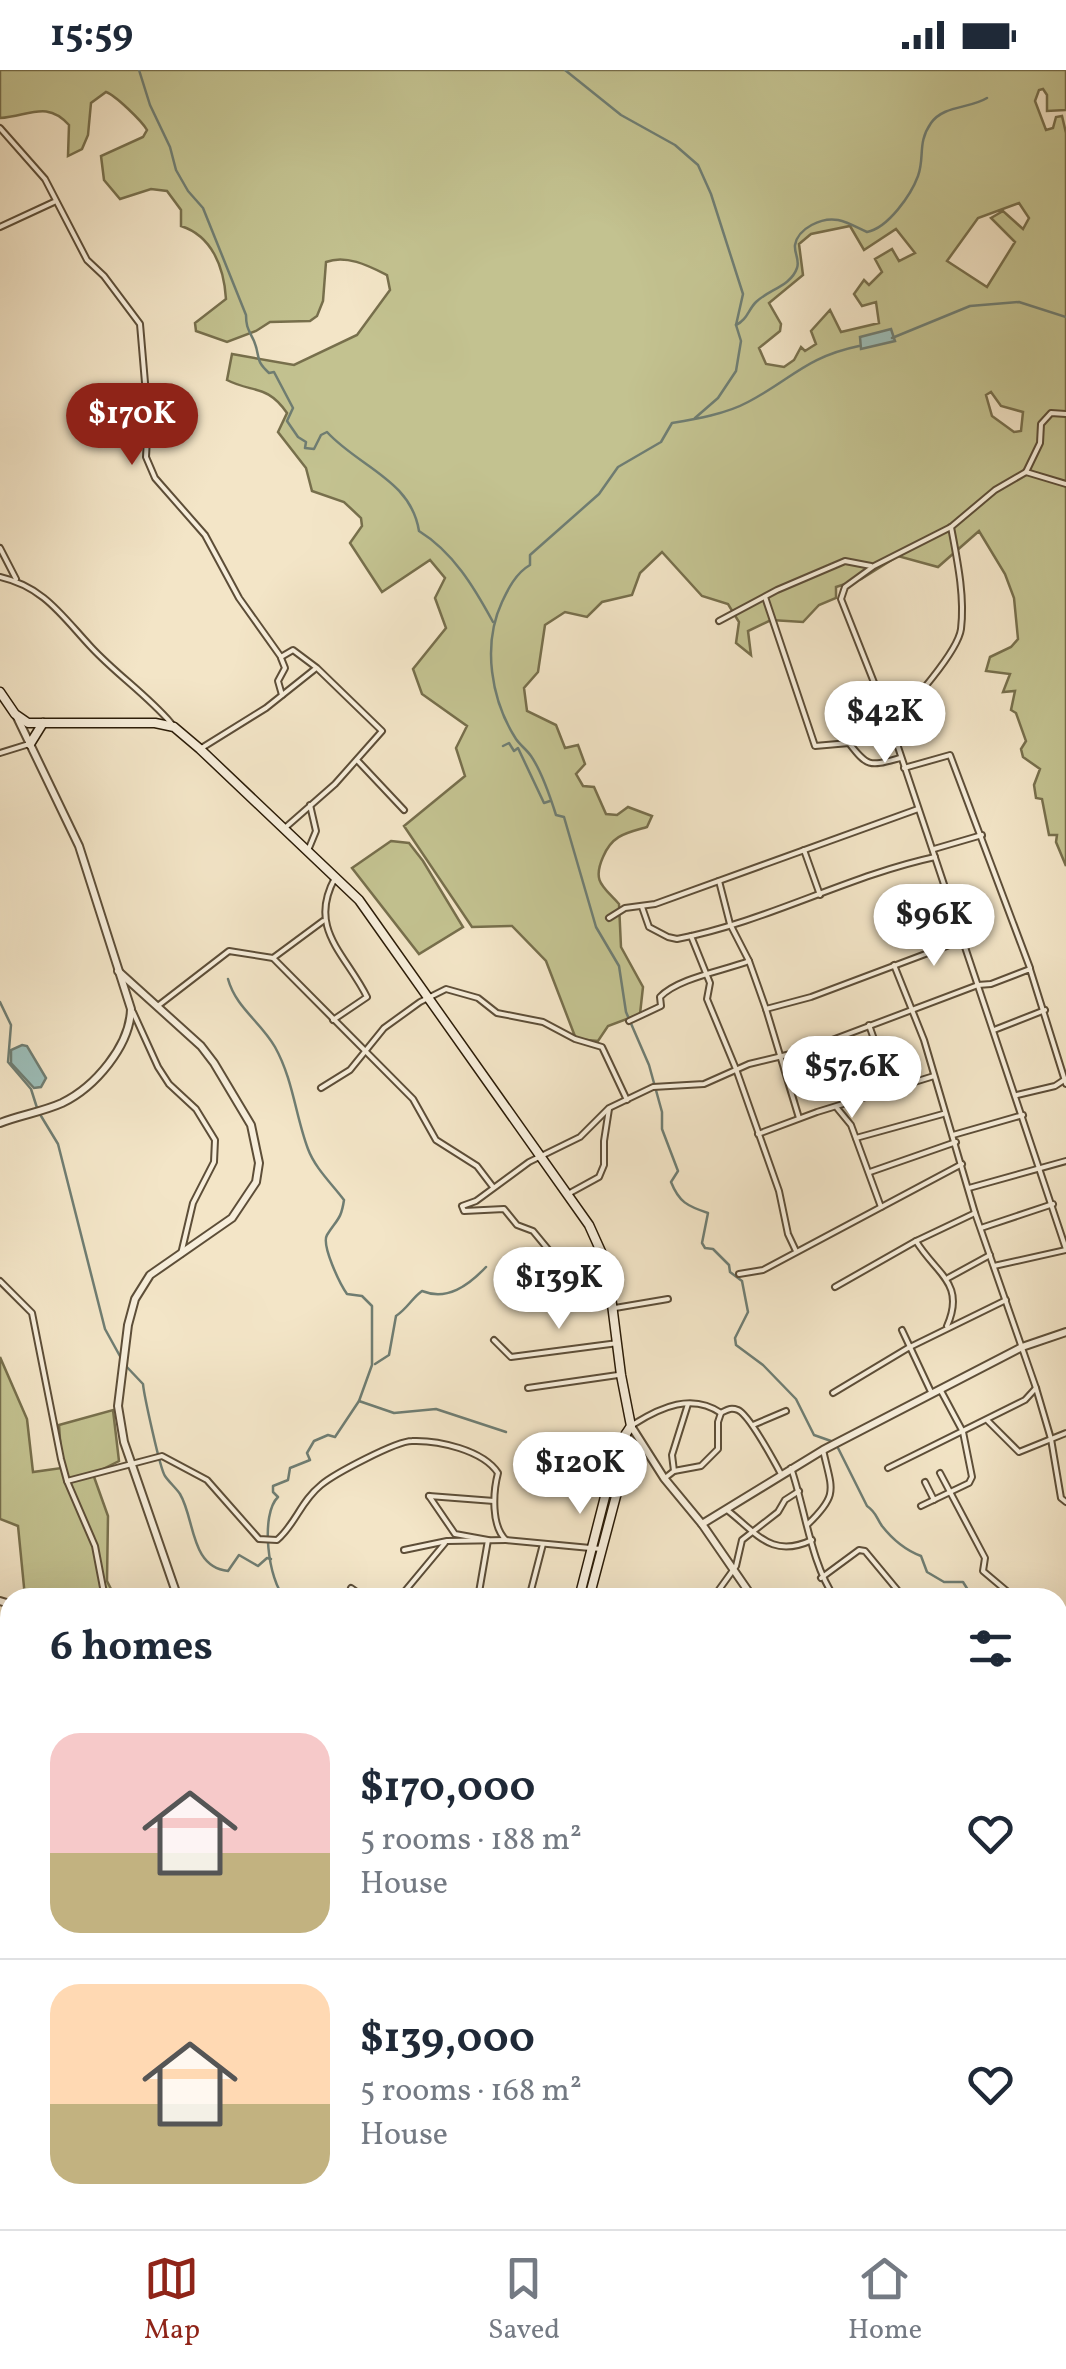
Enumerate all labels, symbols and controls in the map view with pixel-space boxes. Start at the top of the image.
text: 15:59 [50,9,133,62]
pin: $170K [62,383,202,468]
text: $170K [88,393,176,437]
pin: $42K [826,681,944,766]
text: $42K [846,691,924,735]
pin: $96K [875,884,993,969]
text: $96K [896,894,972,938]
pin: $57.6K [771,1036,933,1121]
text: $57.6K [804,1046,900,1090]
pin: $139K [489,1247,629,1332]
text: $139K [515,1257,603,1301]
pin: $120K [510,1432,650,1517]
text: $120K [535,1442,625,1486]
text: 6 homes [50,1619,213,1678]
icon: filters [963,1621,1018,1676]
text: $170,000 [360,1760,535,1819]
icon: home [130,1773,250,1893]
icon: heart [963,1806,1018,1861]
text: 5 rooms · 188 m² [360,1819,582,1863]
text: House [360,1863,448,1907]
text: $139,000 [360,2011,535,2070]
icon: home [130,2024,250,2144]
icon: heart [963,2057,1018,2112]
text: 5 rooms · 168 m² [360,2070,582,2114]
text: House [360,2114,448,2158]
tab: Map [144,2251,200,2350]
tab: Saved [488,2251,560,2350]
tab: Home [848,2251,922,2350]

